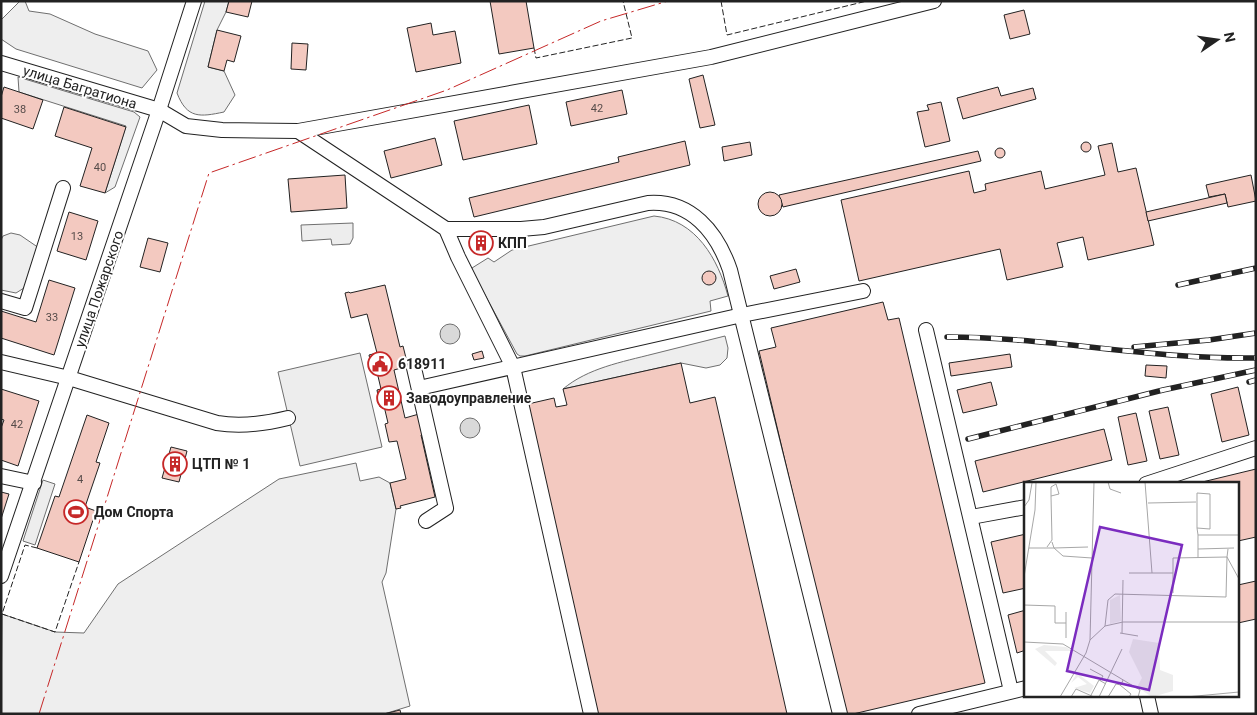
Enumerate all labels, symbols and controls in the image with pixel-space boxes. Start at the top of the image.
north arrow [1192,15,1242,65]
text: N [1221,30,1239,44]
street label: улица Багратиона [21,62,139,112]
house number: 42 [591,102,603,115]
house number: 38 [14,103,26,116]
house number: 40 [94,161,106,174]
street label: улица Пожарского [72,229,126,349]
house number: 13 [71,230,83,243]
building icon: КПП [468,230,494,256]
place label: КПП [498,235,527,251]
house number: 33 [46,311,58,324]
public building icon: 618911 [367,351,393,377]
place label: 618911 [398,356,446,372]
building icon: Заводоуправление [376,385,402,411]
place label: Заводоуправление [406,390,532,406]
house number: 42 [11,418,23,431]
building icon: ЦТП № 1 [162,451,188,477]
place label: ЦТП № 1 [192,456,250,472]
house number: 4 [77,473,83,486]
inset map [1024,482,1240,698]
sports icon: Дом Спорта [63,499,89,525]
place label: Дом Спорта [94,504,174,520]

